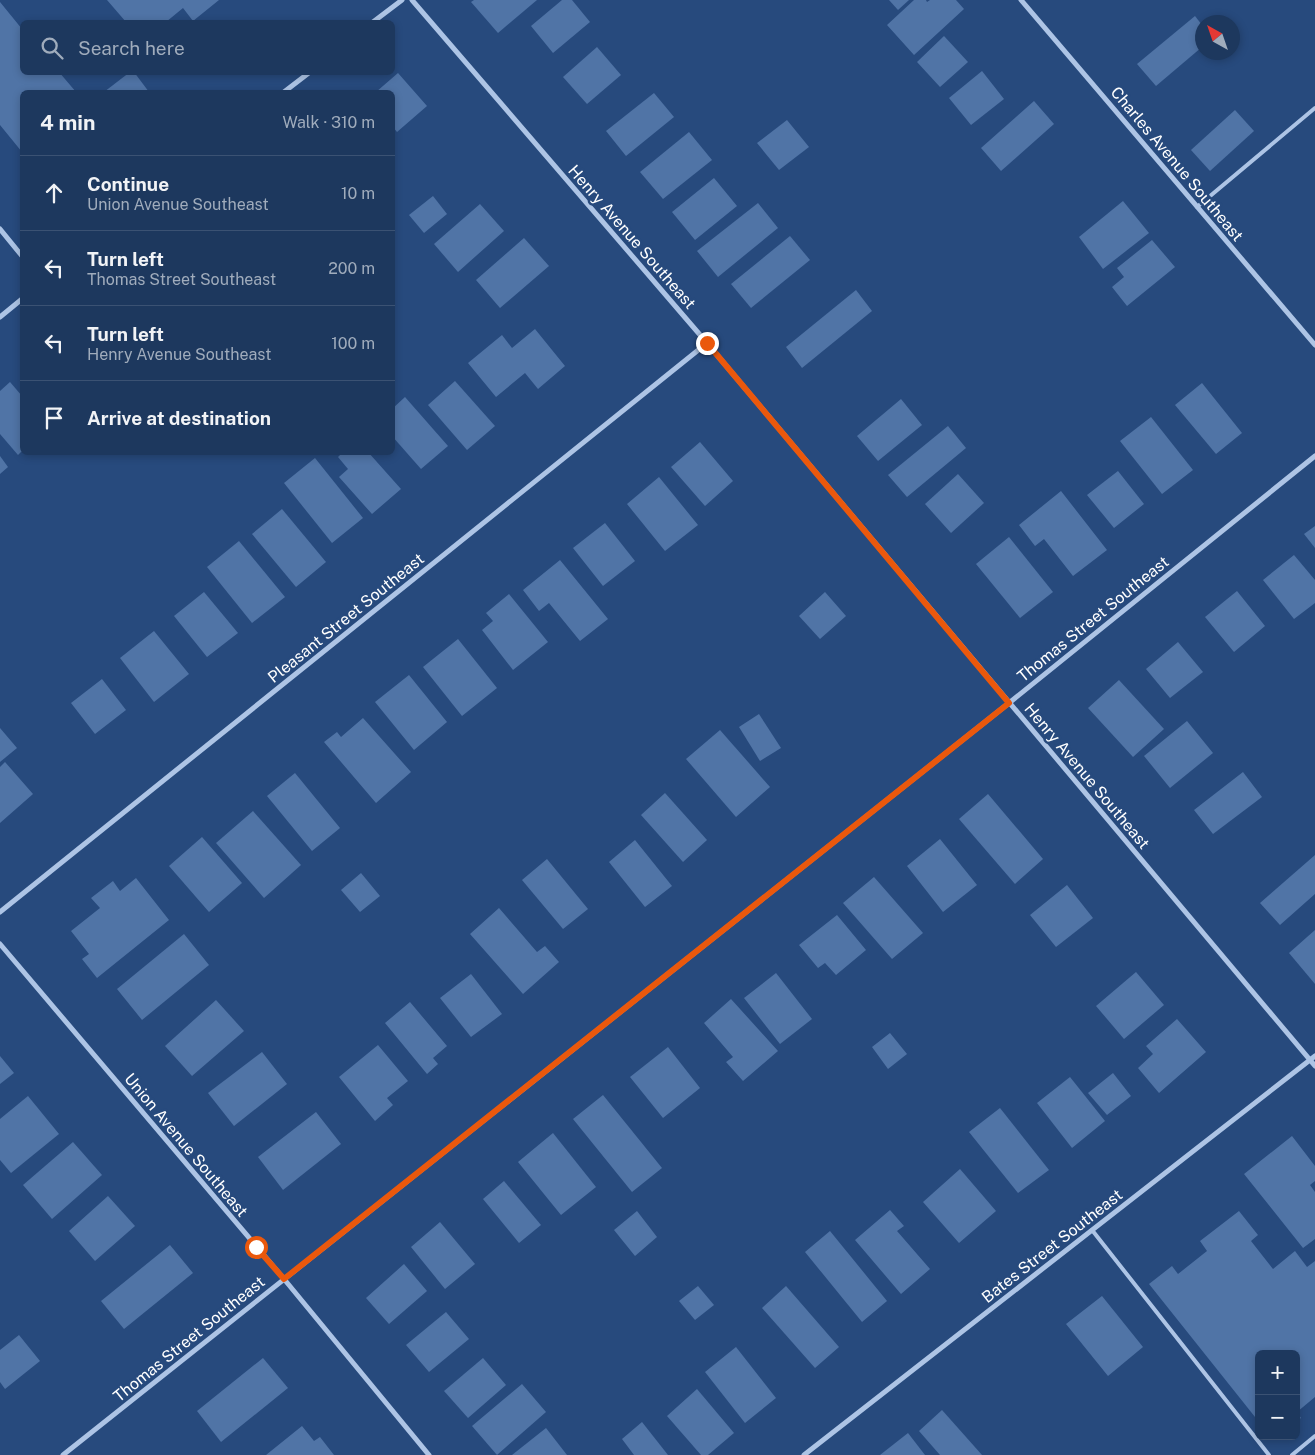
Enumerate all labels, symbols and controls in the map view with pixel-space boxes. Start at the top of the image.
north arrow [1195,15,1240,60]
search box [20,20,395,75]
icon: search [38,34,66,62]
text: Search here [78,37,185,59]
street label: Charles Avenue Southeast [1107,83,1247,245]
text: 4 min [40,110,95,135]
text: Walk · 310 m [282,113,375,132]
street label: Henry Avenue Southeast [564,161,700,313]
text: Continue [87,173,169,195]
icon: ahead [40,179,68,207]
text: 10 m [341,184,375,203]
text: Union Avenue Southeast [87,195,269,214]
text: Turn left [87,248,164,270]
icon: left [40,254,68,282]
text: 200 m [328,259,375,278]
text: Thomas Street Southeast [87,270,276,289]
text: Turn left [87,323,164,345]
icon: left [40,329,68,357]
route end [696,332,719,355]
text: 100 m [331,334,375,353]
text: Henry Avenue Southeast [87,345,271,364]
icon: arrive [40,404,68,432]
text: Arrive at destination [87,407,271,429]
street label: Pleasant Street Southeast [264,549,428,687]
street label: Thomas Street Southeast [1013,552,1173,686]
street label: Henry Avenue Southeast [1020,699,1154,853]
street label: Union Avenue Southeast [120,1069,252,1221]
street label: Bates Street Southeast [978,1185,1126,1307]
route start [245,1236,268,1259]
street label: Thomas Street Southeast [109,1272,269,1406]
map controls [1255,1350,1300,1440]
button: + [1255,1350,1300,1395]
button: − [1255,1395,1300,1440]

